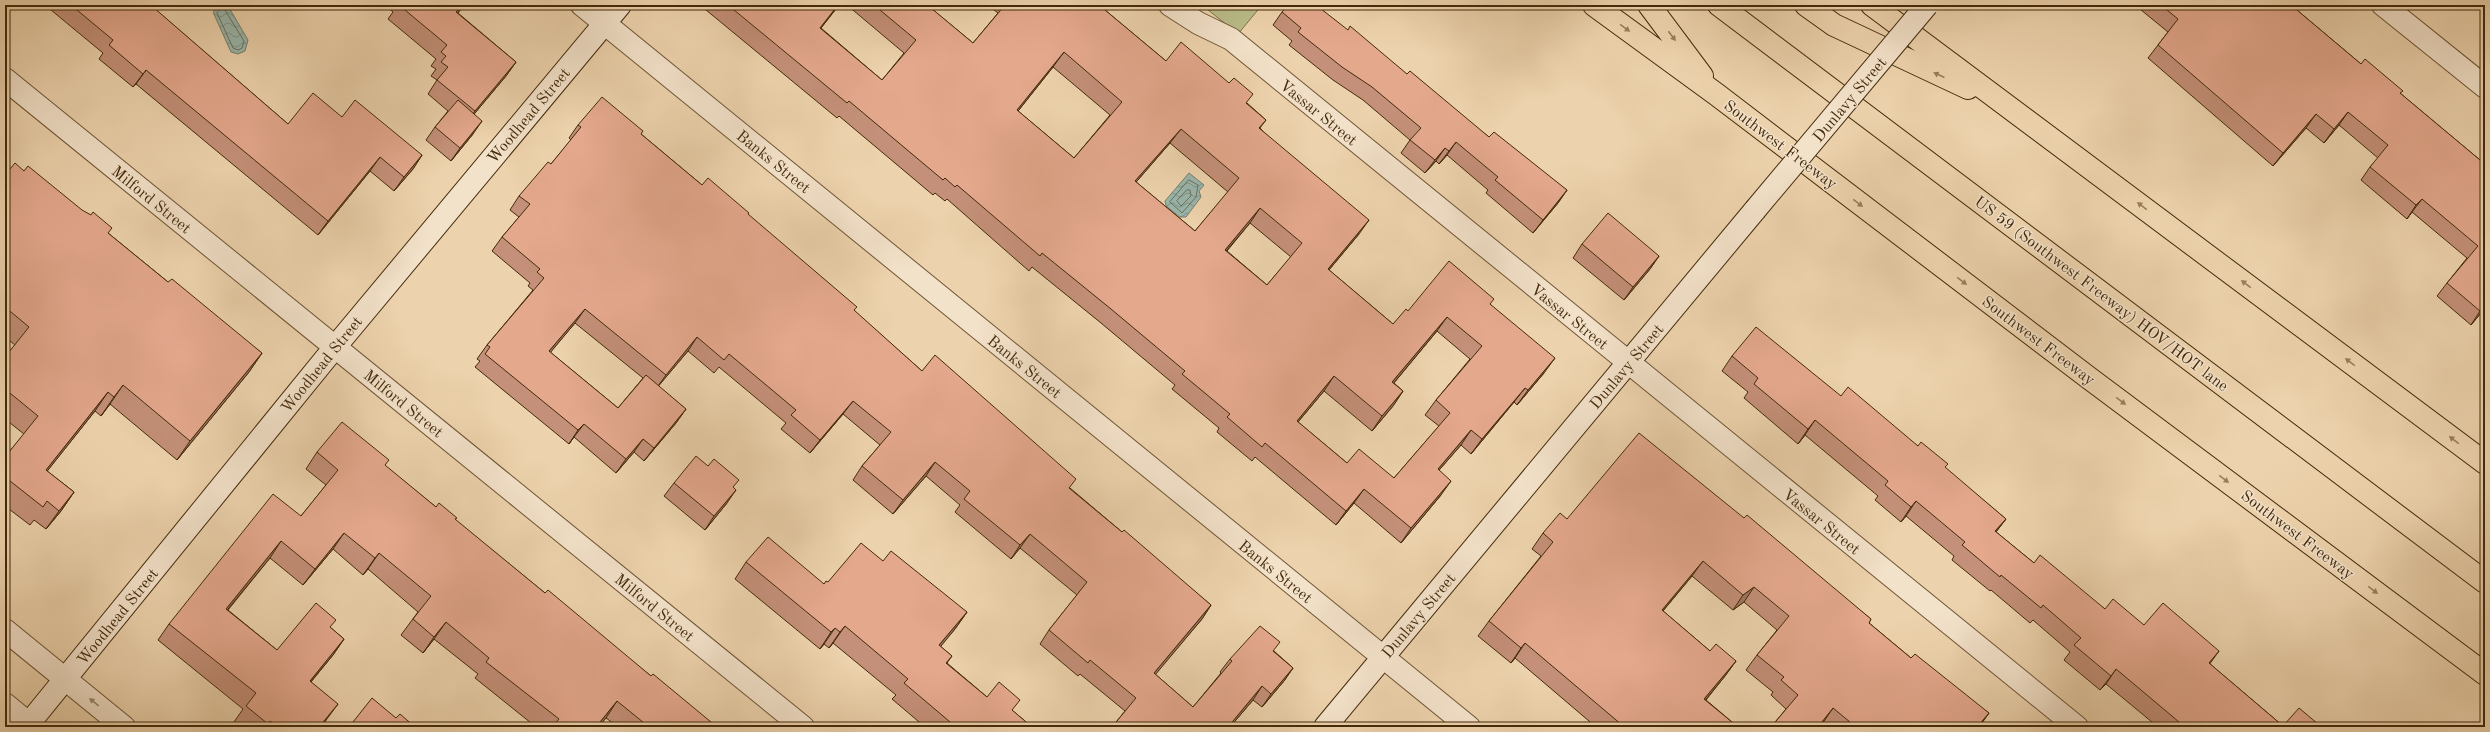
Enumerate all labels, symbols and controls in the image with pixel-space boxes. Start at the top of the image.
one-way arrow [1620,24,1630,32]
one-way arrow [1668,31,1676,42]
street label: Dunlavy Street [1811,55,1891,146]
street label: Woodhead Street [485,65,574,167]
one-way arrow [1934,72,1945,78]
street label: Vassar Street [1276,78,1360,150]
street label: Southwest Freeway [1720,98,1840,193]
street label: Banks Street [733,128,813,197]
street label: Milford Street [108,164,194,238]
street label: US 59 (Southwest Freeway) HOV/HOT lane [1971,191,2233,395]
one-way arrow [1853,198,1864,207]
one-way arrow [2136,202,2147,210]
one-way arrow [1957,277,1967,285]
one-way arrow [2240,280,2251,288]
street label: Vassar Street [1527,282,1611,354]
street label: Southwest Freeway [1979,291,2099,389]
street label: Woodhead Street [279,314,366,417]
street label: Dunlavy Street [1588,322,1668,413]
street label: Banks Street [984,333,1064,402]
one-way arrow [2344,358,2355,366]
street label: Milford Street [360,368,446,442]
one-way arrow [2115,397,2126,406]
one-way arrow [2448,436,2459,444]
one-way arrow [2219,474,2229,482]
street label: Vassar Street [1779,487,1863,559]
street label: Southwest Freeway [2237,488,2357,583]
street label: Banks Street [1235,538,1315,607]
street label: Woodhead Street [75,566,162,669]
street label: Dunlavy Street [1380,571,1460,662]
street label: Milford Street [611,572,697,646]
one-way arrow [2368,586,2378,594]
one-way arrow [88,698,99,707]

